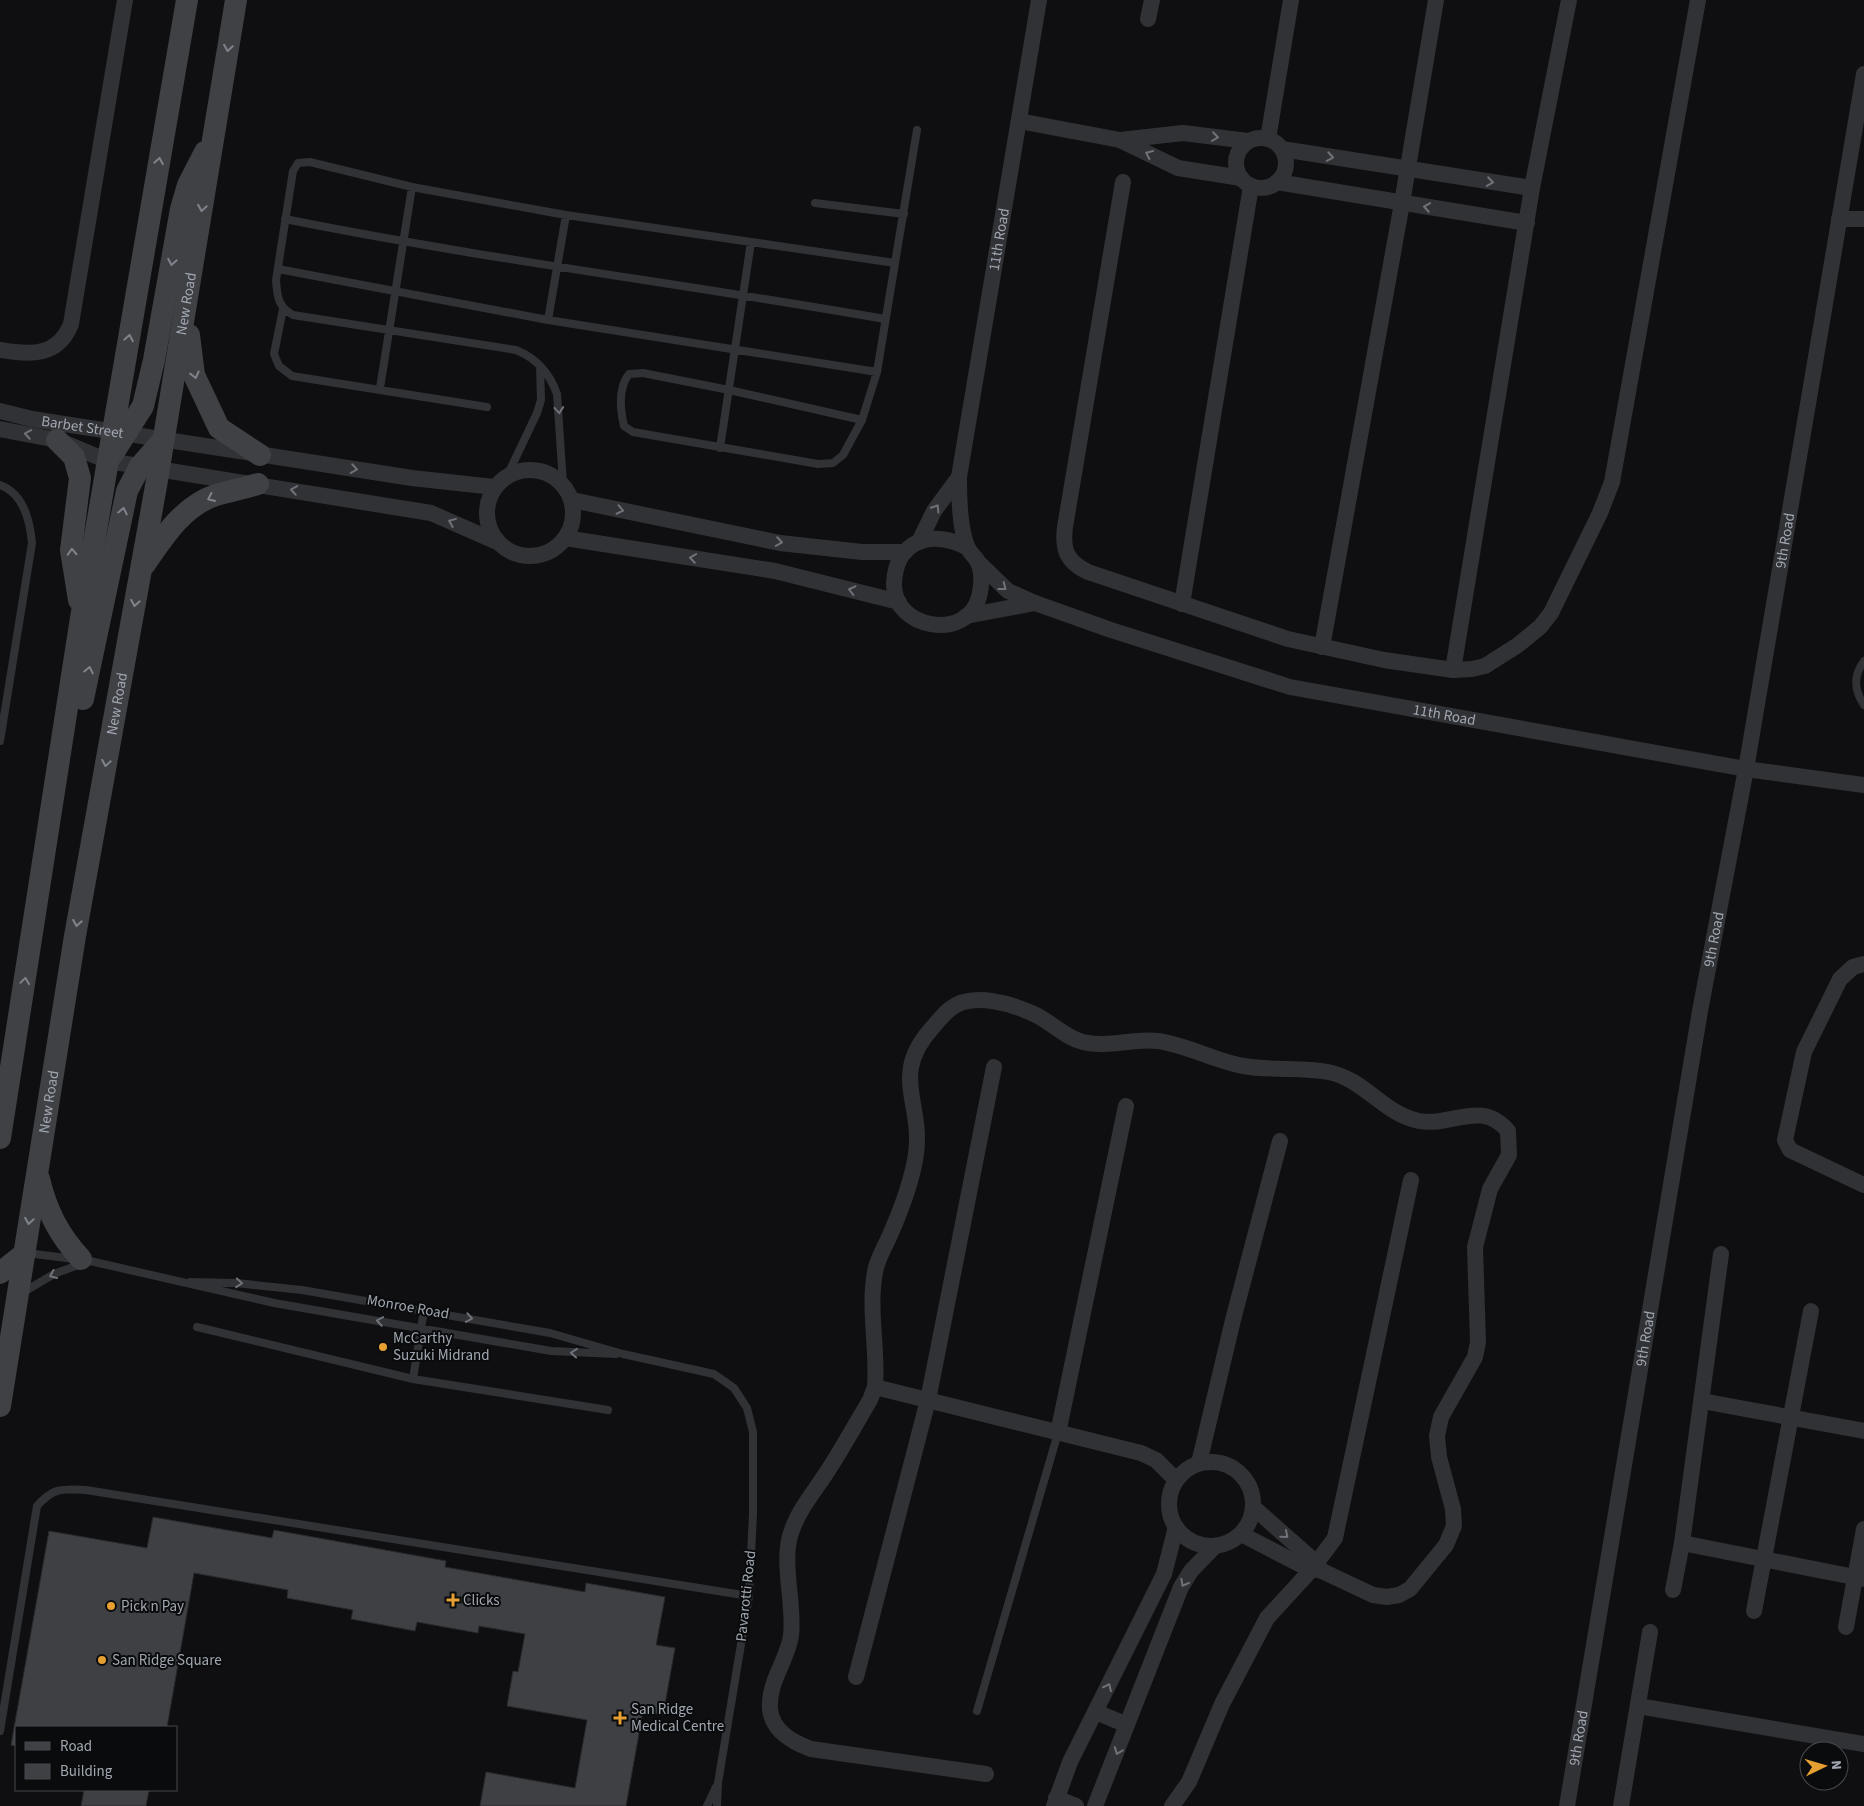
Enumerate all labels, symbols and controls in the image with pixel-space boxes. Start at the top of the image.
one-way arrow [224,44,234,52]
one-way arrow [1212,131,1220,142]
one-way arrow [1145,150,1154,160]
one-way arrow [1325,151,1334,161]
one-way arrow [154,157,164,165]
one-way arrow [1487,176,1495,187]
one-way arrow [1422,202,1431,212]
one-way arrow [198,204,208,213]
street label: 11th Road [983,206,1014,272]
one-way arrow [167,257,177,266]
street label: New Road [171,271,202,337]
one-way arrow [124,334,134,343]
one-way arrow [189,370,200,379]
one-way arrow [553,406,564,414]
street label: Barbet Street [40,410,125,444]
one-way arrow [24,430,33,440]
one-way arrow [350,464,358,474]
one-way arrow [289,486,298,496]
one-way arrow [207,492,216,502]
one-way arrow [615,504,624,515]
one-way arrow [930,504,939,513]
one-way arrow [117,506,128,515]
street label: 9th Road [1770,511,1800,570]
one-way arrow [449,518,457,528]
one-way arrow [775,536,783,547]
one-way arrow [67,548,78,556]
one-way arrow [688,553,696,564]
one-way arrow [997,581,1006,589]
one-way arrow [847,585,856,596]
one-way arrow [130,598,140,607]
one-way arrow [83,665,94,674]
street label: New Road [101,671,133,737]
street label: 11th Road [1411,699,1477,731]
one-way arrow [101,758,111,767]
street label: 9th Road [1698,910,1729,969]
one-way arrow [72,918,83,927]
one-way arrow [19,977,30,985]
street label: New Road [33,1069,64,1135]
one-way arrow [25,1217,35,1226]
one-way arrow [49,1269,58,1279]
one-way arrow [235,1277,243,1288]
street label: Monroe Road [365,1289,451,1325]
street label: 9th Road [1630,1309,1660,1368]
one-way arrow [464,1312,473,1322]
one-way arrow [375,1317,384,1327]
place label: McCarthy Suzuki Midrand [393,1328,490,1366]
marker: McCarthy Suzuki Midrand [377,1341,389,1353]
one-way arrow [570,1348,578,1359]
one-way arrow [1279,1529,1288,1538]
street label: Pavarotti Road [731,1549,761,1643]
one-way arrow [1180,1578,1190,1587]
place label: Clicks [463,1590,500,1611]
marker: Clicks [447,1594,459,1606]
place label: Pick n Pay [121,1596,184,1617]
marker: Pick n Pay [105,1600,117,1612]
place label: San Ridge Square [112,1650,222,1671]
marker: San Ridge Square [96,1654,108,1666]
one-way arrow [1102,1684,1112,1693]
place label: San Ridge Medical Centre [631,1699,724,1737]
street label: 9th Road [1563,1709,1593,1767]
marker: San Ridge Medical Centre [613,1711,627,1725]
legend [15,1726,178,1791]
text: Road [60,1736,92,1757]
north arrow [1799,1741,1849,1791]
one-way arrow [1114,1746,1124,1754]
text: N [1826,1759,1846,1770]
text: Building [60,1761,113,1782]

